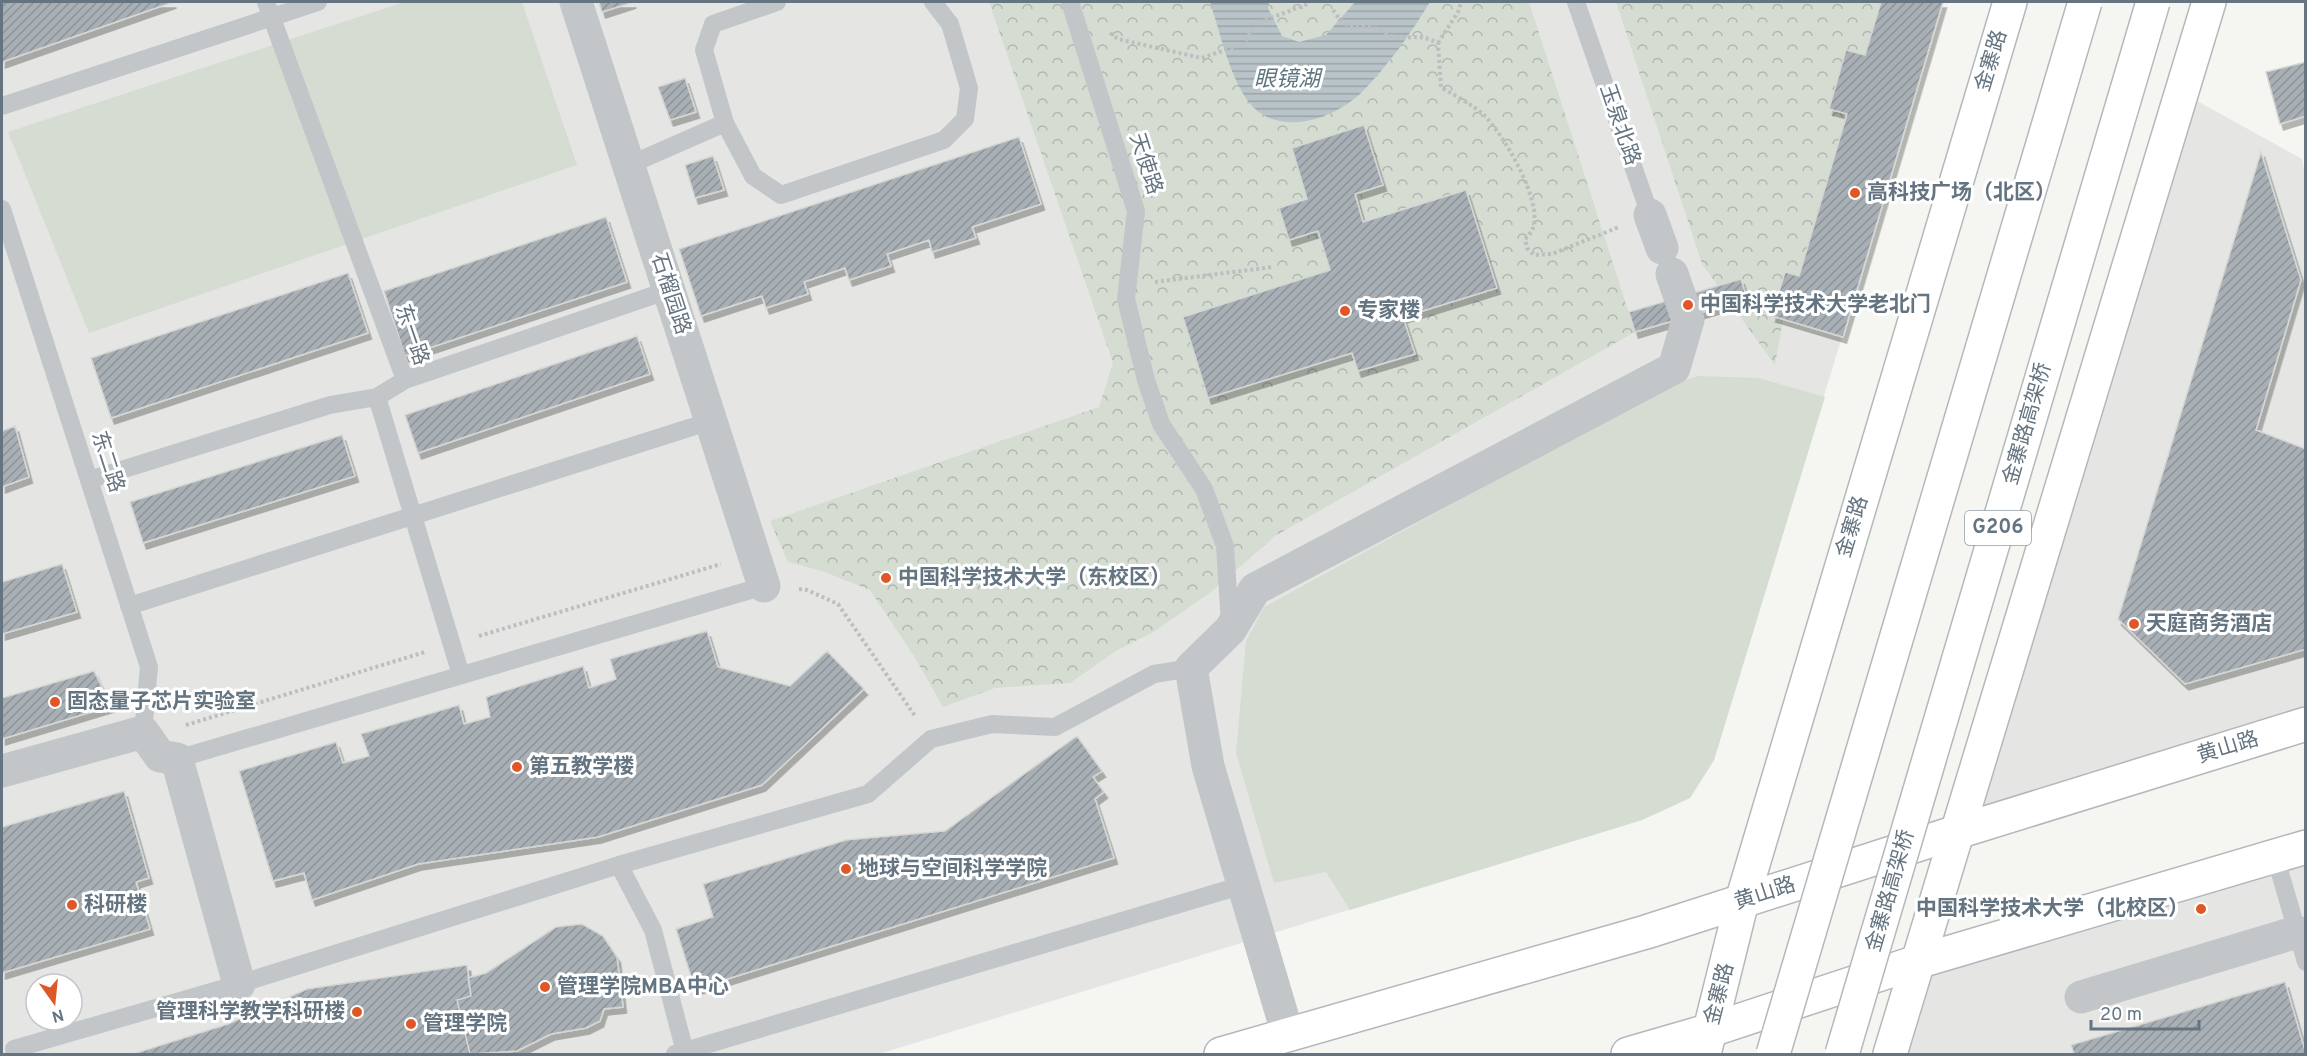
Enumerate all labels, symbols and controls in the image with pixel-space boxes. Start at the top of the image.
street label: 金寨路 [1970,27,2014,95]
water label: 眼镜湖 [1254,67,1323,94]
street label: 玉泉北路 [1593,81,1645,169]
street label: 天使路 [1122,130,1168,198]
place label: 高科技广场（北区） [1867,180,2056,207]
marker: 高科技广场（北区） [1848,186,1862,200]
street label: 石榴园路 [644,250,696,338]
place label: 中国科学技术大学老北门 [1700,292,1931,319]
place label: 专家楼 [1357,298,1420,325]
marker: 中国科学技术大学老北门 [1681,298,1695,312]
street label: 东一路 [388,301,434,369]
marker: 专家楼 [1338,304,1352,318]
street label: 金寨路高架桥 [1998,360,2058,488]
street label: 东二路 [84,428,130,496]
street label: 金寨路 [1831,493,1875,561]
road number: G206 [1965,511,2031,545]
place label: 中国科学技术大学（东校区） [898,565,1171,592]
marker: 中国科学技术大学（东校区） [879,571,893,585]
place label: 天庭商务酒店 [2146,611,2272,638]
marker: 天庭商务酒店 [2127,617,2141,631]
place label: 固态量子芯片实验室 [67,689,256,716]
marker: 固态量子芯片实验室 [48,695,62,709]
street label: 黄山路 [2194,726,2262,770]
place label: 第五教学楼 [529,754,634,781]
marker: 第五教学楼 [510,760,524,774]
street label: 金寨路高架桥 [1861,827,1921,955]
place label: 地球与空间科学学院 [858,856,1047,883]
marker: 地球与空间科学学院 [839,862,853,876]
street label: 黄山路 [1731,871,1799,917]
place label: 科研楼 [84,892,147,919]
place label: 中国科学技术大学（北校区） [1916,896,2189,923]
marker: 科研楼 [65,898,79,912]
marker: 中国科学技术大学（北校区） [2194,902,2208,916]
street label: 金寨路 [1699,960,1741,1028]
north arrow [24,972,84,1032]
place label: 管理学院MBA中心 [557,974,729,1001]
marker: 管理学院MBA中心 [538,980,552,994]
scale bar [2091,993,2199,1031]
place label: 管理科学教学科研楼 [156,999,345,1026]
text: N [49,1003,66,1026]
text: 20 m [2100,1004,2142,1027]
marker: 管理科学教学科研楼 [350,1005,364,1019]
place label: 管理学院 [423,1011,507,1038]
marker: 管理学院 [404,1017,418,1031]

